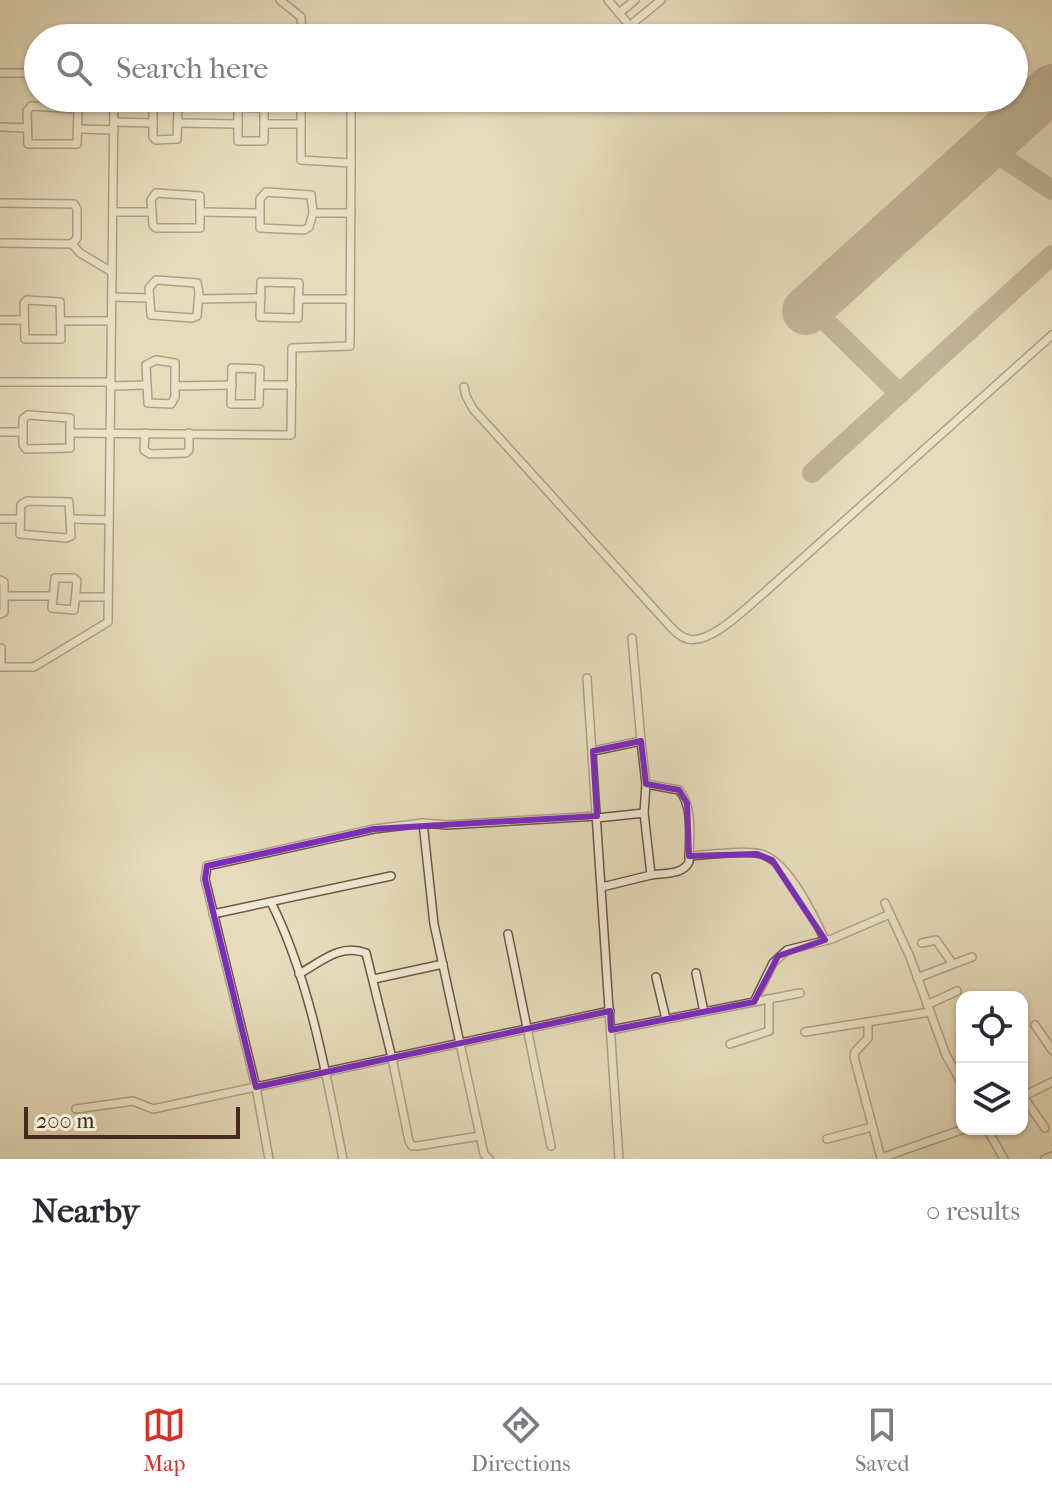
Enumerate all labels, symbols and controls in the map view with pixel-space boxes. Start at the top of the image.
search box [24,24,1028,112]
icon: search [52,46,96,90]
text: Search here [116,51,268,86]
map controls [956,991,1028,1135]
button: locate [956,991,1028,1063]
button: layers [956,1063,1028,1135]
scale bar [24,1103,240,1139]
text: 200 m [36,1108,95,1134]
text: Nearby [32,1191,139,1231]
text: 0 results [926,1196,1020,1227]
tab: Map [142,1403,186,1477]
tab: Directions [471,1403,570,1477]
tab: Saved [855,1403,910,1477]

